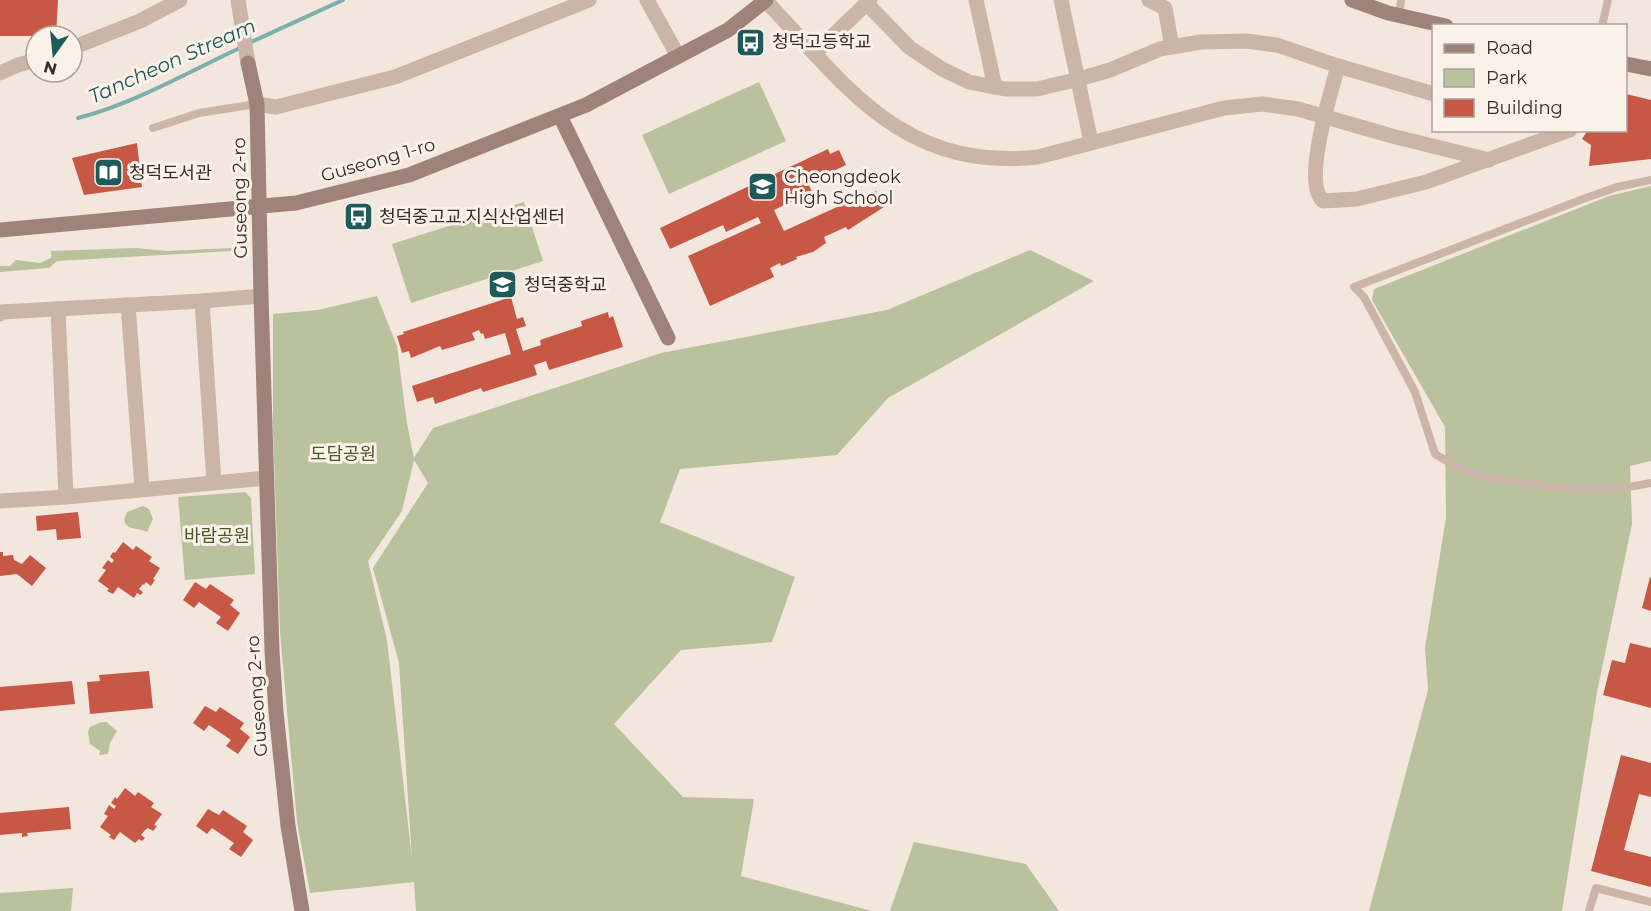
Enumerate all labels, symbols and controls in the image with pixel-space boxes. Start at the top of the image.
water label: Tancheon Stream [85,13,259,109]
north arrow [24,24,84,84]
legend [1432,24,1627,132]
bus stop icon: 청덕고등학교 [735,26,767,58]
place label: 청덕고등학교 [772,31,871,53]
text: Road [1486,37,1533,59]
text: N [42,57,59,79]
text: Park [1486,67,1527,89]
text: Building [1486,97,1563,119]
street label: Guseong 1-ro [318,133,438,187]
street label: Guseong 2-ro [228,137,252,259]
library icon: 청덕도서관 [92,157,124,189]
place label: 청덕도서관 [129,162,212,184]
place label: Cheongdeok High School [784,166,901,209]
school or university icon: Cheongdeok High School [747,171,779,203]
bus stop icon: 청덕중고교.지식산업센터 [342,201,374,233]
place label: 청덕중고교.지식산업센터 [379,206,565,228]
school or university icon: 청덕중학교 [487,269,519,301]
place label: 청덕중학교 [524,274,607,296]
park label: 도담공원 [310,443,376,465]
park label: 바람공원 [184,525,250,547]
street label: Guseong 2-ro [242,635,272,757]

